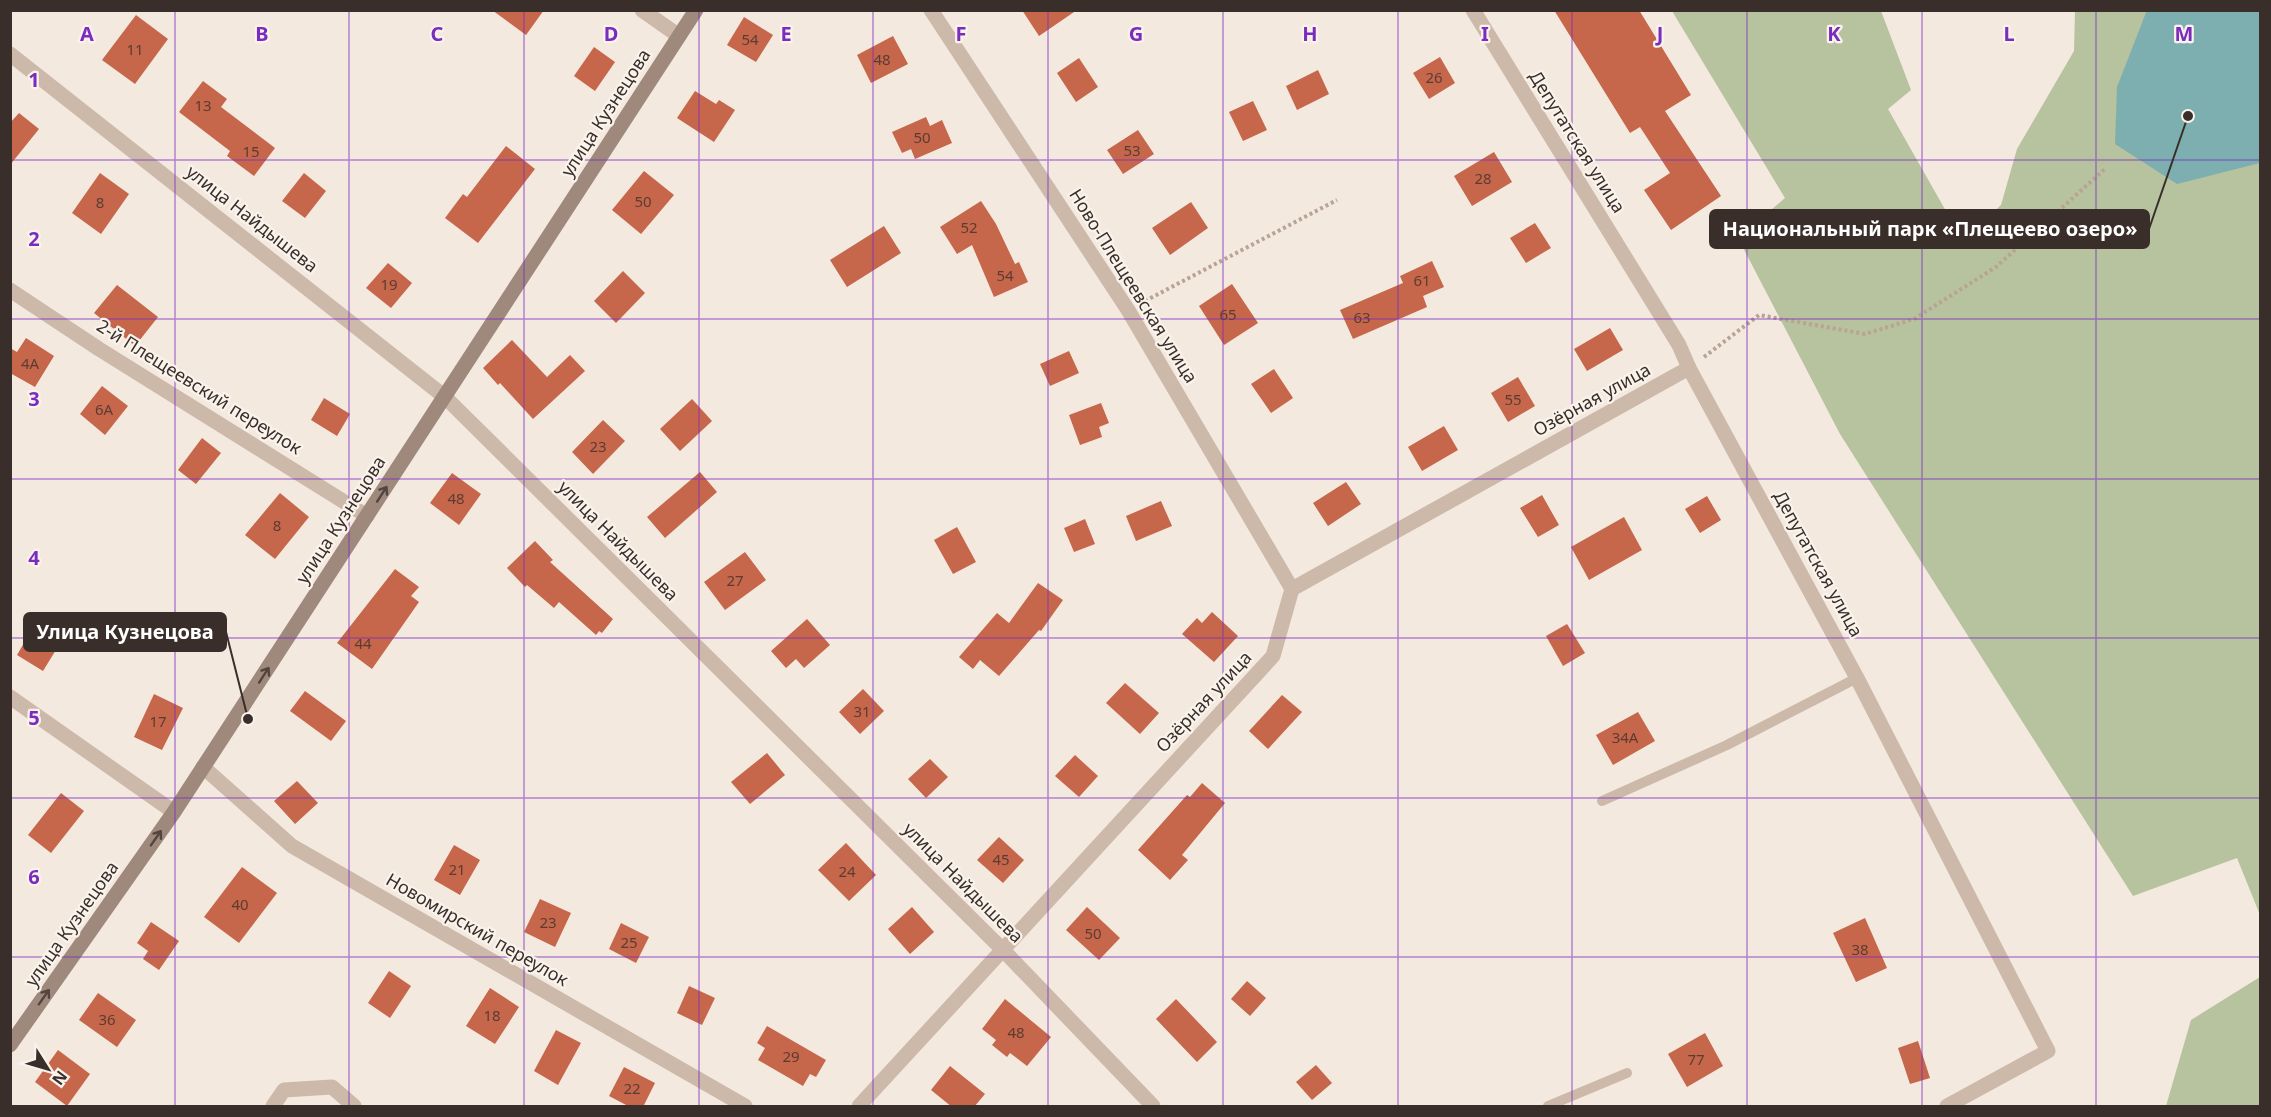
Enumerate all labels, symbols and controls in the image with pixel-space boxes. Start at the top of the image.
text: A [80,20,94,47]
text: B [255,20,269,47]
text: C [431,20,444,47]
text: D [604,20,618,47]
text: E [780,20,792,47]
text: F [956,20,966,47]
text: G [1129,20,1143,47]
text: H [1302,20,1318,47]
text: I [1481,20,1489,47]
text: J [1655,20,1663,47]
text: K [1827,20,1841,47]
text: L [2003,20,2015,47]
text: M [2175,20,2193,47]
house number: 54 [741,29,759,49]
house number: 11 [126,39,144,59]
street label: улица Кузнецова [555,44,655,181]
house number: 48 [873,49,891,69]
text: 1 [28,66,40,93]
street label: Депутатская улица [1524,66,1631,217]
house number: 26 [1425,67,1443,87]
house number: 13 [194,95,212,115]
house number: 50 [913,127,931,147]
house number: 53 [1123,140,1141,160]
house number: 15 [242,141,260,161]
street label: улица Найдышева [182,159,323,277]
house number: 28 [1474,168,1492,188]
street label: Ново-Плещеевская улица [1064,184,1204,387]
house number: 50 [634,191,652,211]
house number: 8 [96,192,104,212]
callout: Национальный парк «Плещеево озеро» [1710,210,2149,248]
text: Национальный парк «Плещеево озеро» [1723,215,2138,242]
house number: 52 [960,217,978,237]
text: 2 [28,225,40,252]
house number: 54 [996,265,1014,285]
house number: 61 [1413,270,1431,290]
house number: 19 [380,274,398,294]
house number: 65 [1219,304,1237,324]
house number: 63 [1353,307,1371,327]
street label: 2-й Плещеевский переулок [92,313,307,459]
house number: 4А [21,353,40,373]
street label: Озёрная улица [1529,357,1654,441]
text: 3 [28,385,40,412]
house number: 55 [1504,389,1522,409]
house number: 6А [95,399,114,419]
house number: 23 [589,436,607,456]
street label: улица Кузнецова [290,451,390,588]
street label: улица Найдышева [553,475,684,606]
one-way arrow [376,486,388,503]
street label: Депутатская улица [1769,486,1869,641]
house number: 48 [447,488,465,508]
house number: 8 [273,515,281,535]
text: 4 [28,544,40,571]
house number: 27 [726,570,744,590]
callout: Улица Кузнецова [24,613,226,651]
text: Улица Кузнецова [36,618,214,645]
house number: 44 [354,633,372,653]
street label: Озёрная улица [1150,645,1257,757]
one-way arrow [258,667,270,684]
house number: 31 [853,701,871,721]
text: 5 [28,704,40,731]
house number: 17 [149,711,167,731]
house number: 34А [1612,727,1639,747]
street label: улица Найдышева [898,817,1029,948]
one-way arrow [150,830,162,846]
house number: 45 [992,849,1010,869]
street label: улица Кузнецова [19,856,123,991]
house number: 21 [448,859,466,879]
house number: 24 [838,861,856,881]
text: 6 [28,863,40,890]
street label: Новомирский переулок [382,867,573,991]
house number: 40 [231,894,249,914]
house number: 23 [539,912,557,932]
house number: 50 [1084,923,1102,943]
house number: 25 [620,932,638,952]
house number: 38 [1851,939,1869,959]
one-way arrow [38,990,50,1006]
house number: 18 [483,1005,501,1025]
house number: 36 [98,1009,116,1029]
house number: 48 [1007,1022,1025,1042]
north arrow [18,1039,78,1099]
house number: 29 [782,1046,800,1066]
house number: 77 [1687,1049,1705,1069]
text: N [47,1066,73,1090]
house number: 22 [623,1078,641,1098]

